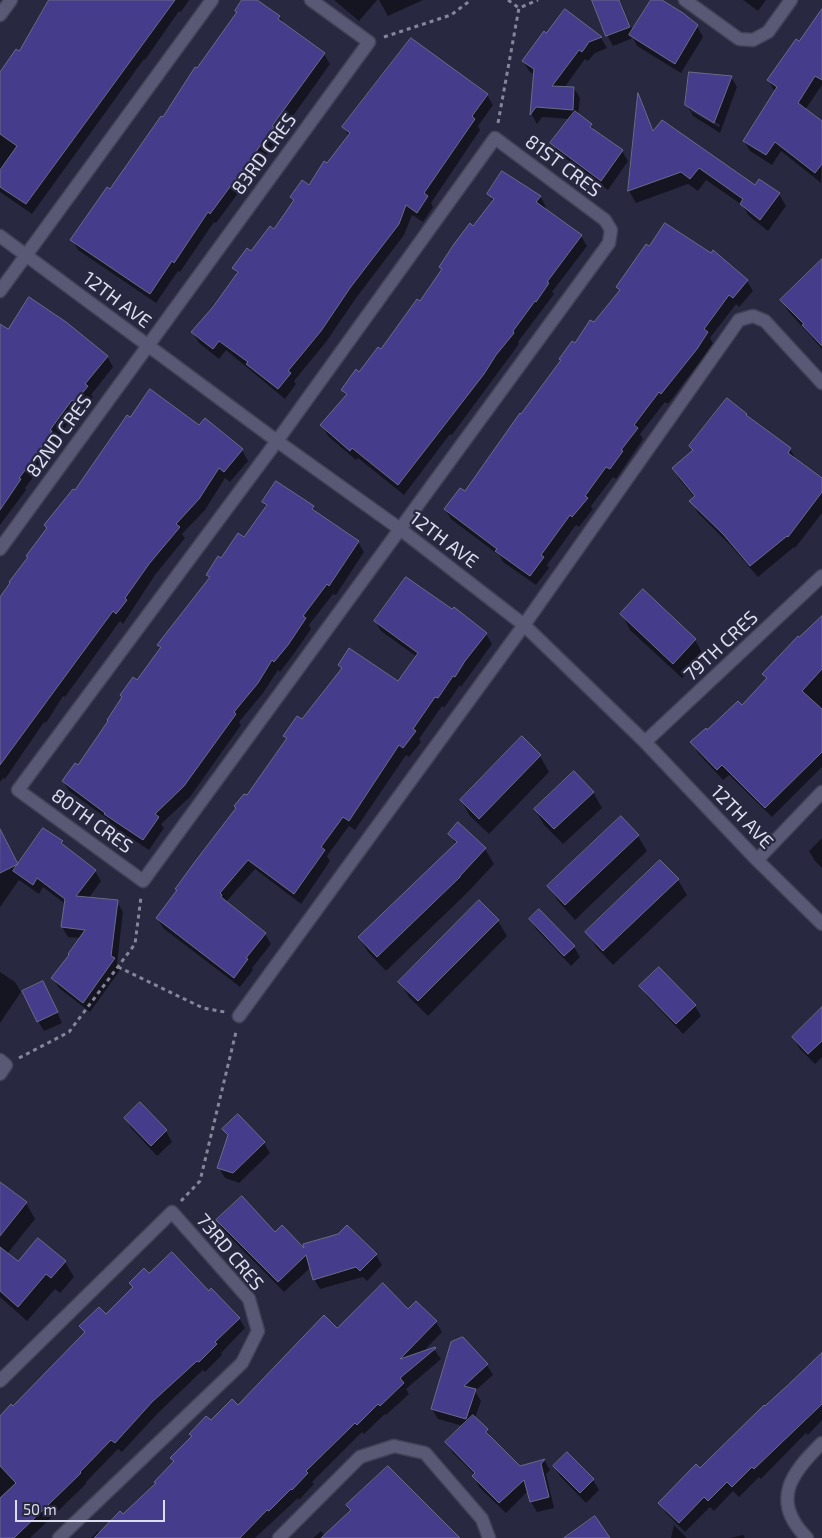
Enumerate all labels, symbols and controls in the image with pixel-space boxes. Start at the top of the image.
street label: 83RD CRES [227,109,301,199]
street label: 81ST CRES [521,130,605,202]
street label: 12TH AVE [78,267,156,333]
street label: 82ND CRES [21,390,97,482]
street label: 12TH AVE [405,507,483,573]
street label: 79TH CRES [679,606,763,686]
street label: 12TH AVE [706,780,778,854]
street label: 80TH CRES [47,784,137,858]
street label: 73RD CRES [191,1209,269,1295]
scale bar [18,1490,168,1522]
text: 50 m [23,1500,57,1518]

